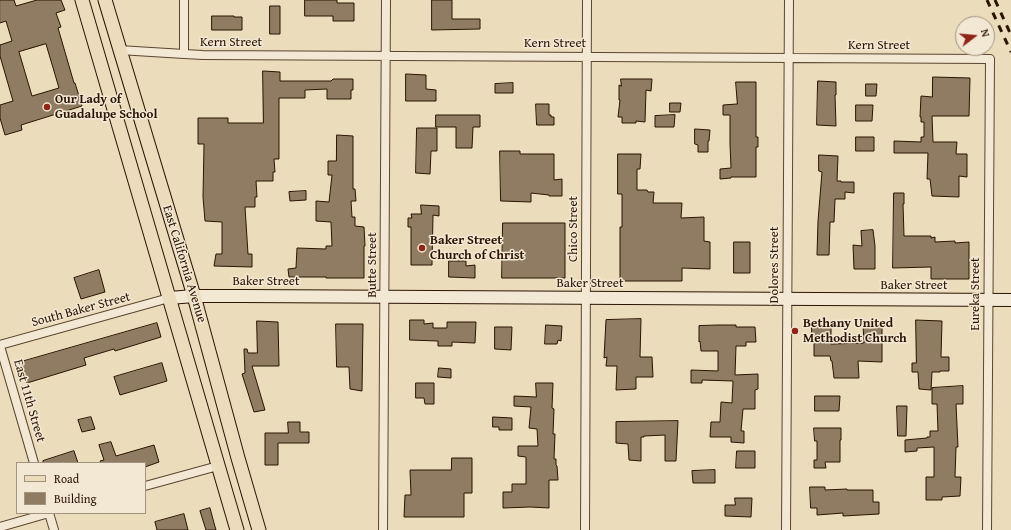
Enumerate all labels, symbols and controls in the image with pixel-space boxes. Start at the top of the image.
north arrow [955,16,995,56]
text: N [977,27,994,39]
street label: Kern Street [200,35,262,51]
street label: Kern Street [524,36,586,52]
street label: Kern Street [848,38,910,54]
place label: Our Lady of Guadalupe School [55,92,157,123]
marker: Our Lady of Guadalupe School [42,102,52,112]
street label: Chico Street [566,196,582,262]
street label: East California Avenue [159,203,209,325]
street label: Dolores Street [767,227,783,303]
street label: Butte Street [365,232,381,298]
place label: Baker Street Church of Christ [430,233,524,264]
marker: Baker Street Church of Christ [417,243,427,253]
street label: Eureka Street [968,257,984,331]
street label: Baker Street [232,274,300,290]
street label: Baker Street [556,276,624,292]
street label: Baker Street [880,278,948,294]
street label: South Baker Street [30,289,132,331]
place label: Bethany United Methodist Church [803,316,907,347]
marker: Bethany United Methodist Church [790,326,800,336]
street label: East 11th Street [10,358,48,444]
legend [16,462,146,514]
text: Road [54,470,79,487]
text: Building [54,490,97,507]

